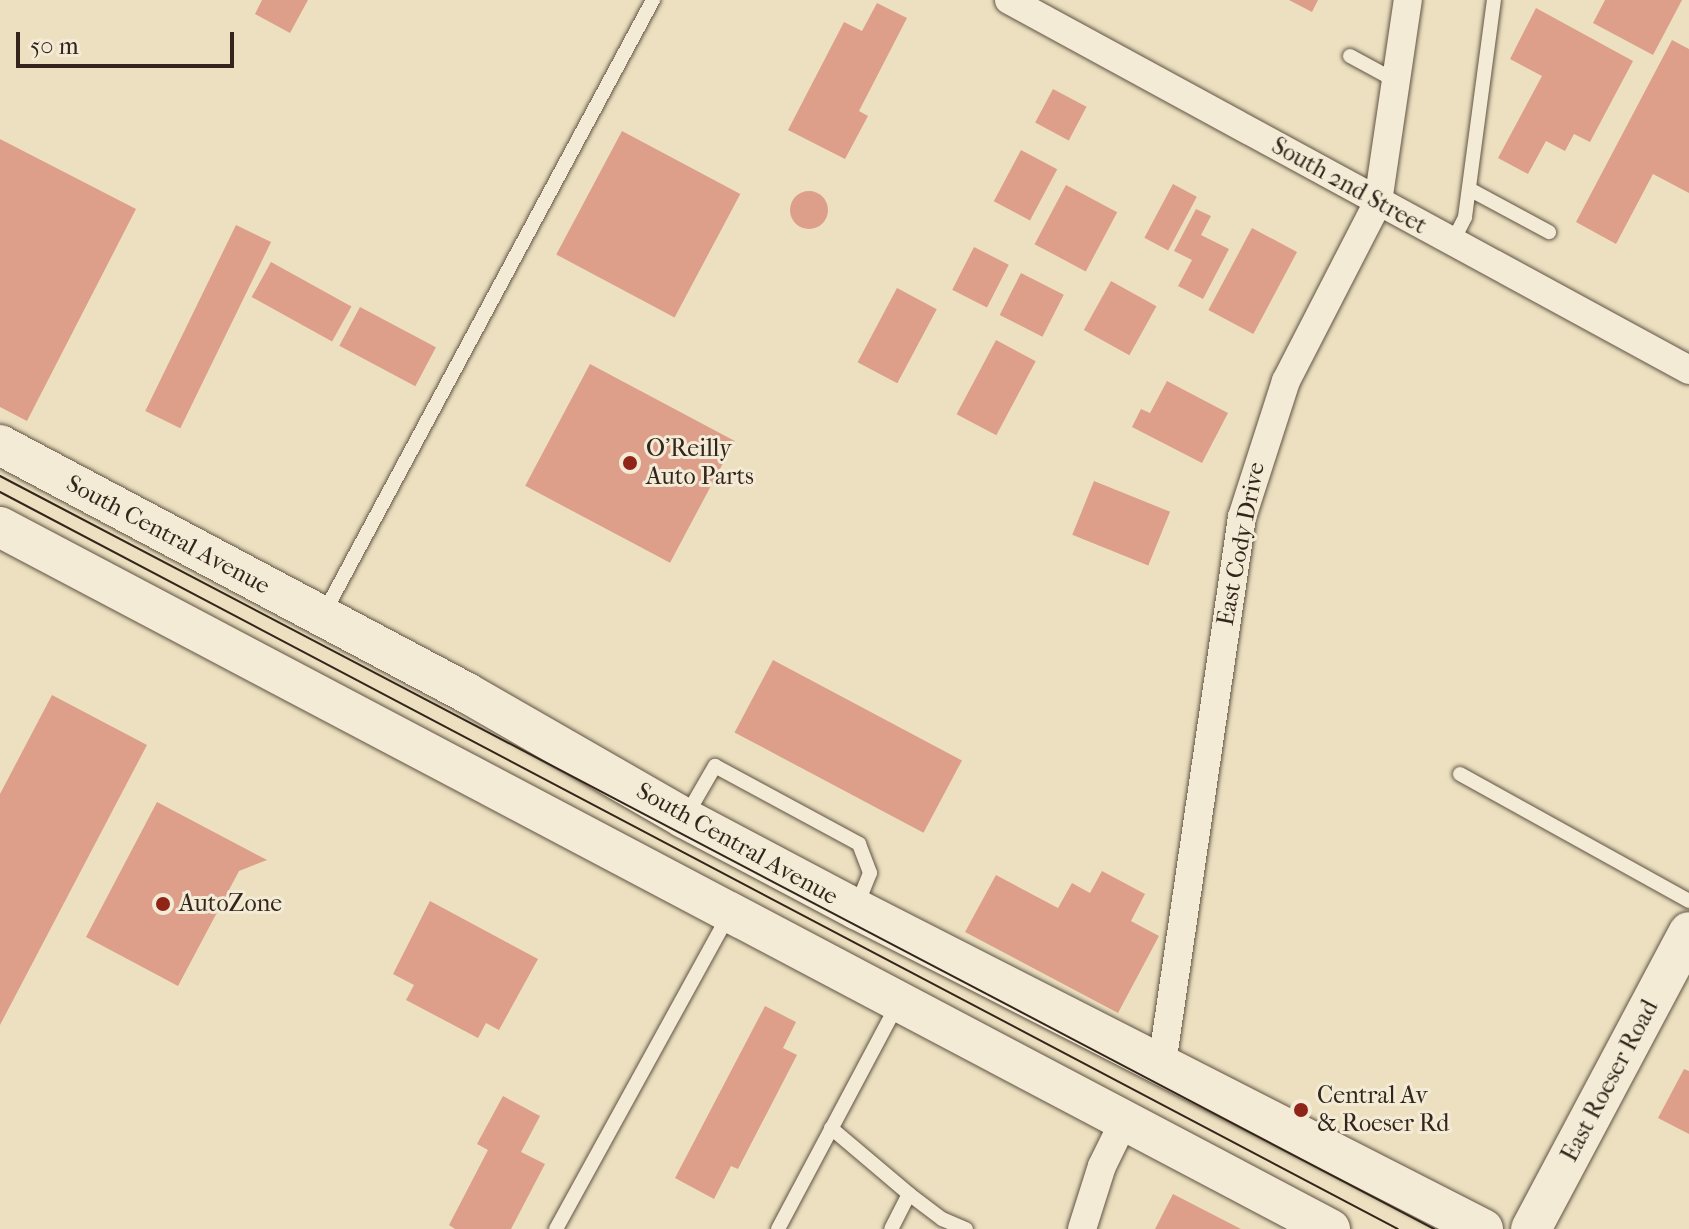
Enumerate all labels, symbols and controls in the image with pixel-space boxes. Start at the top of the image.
scale bar [20,16,238,66]
text: 50 m [30,32,79,60]
street label: South 2nd Street [1266,132,1432,240]
place label: O'Reilly Auto Parts [646,435,754,491]
marker: O'Reilly Auto Parts [621,454,639,472]
street label: East Cody Drive [1211,460,1271,628]
street label: South Central Avenue [61,469,275,601]
street label: South Central Avenue [631,777,843,911]
place label: AutoZone [179,890,282,918]
marker: AutoZone [154,895,172,913]
street label: East Roeser Road [1555,995,1665,1167]
place label: Central Av & Roeser Rd [1317,1082,1449,1138]
marker: Central Av & Roeser Rd [1292,1101,1310,1119]

